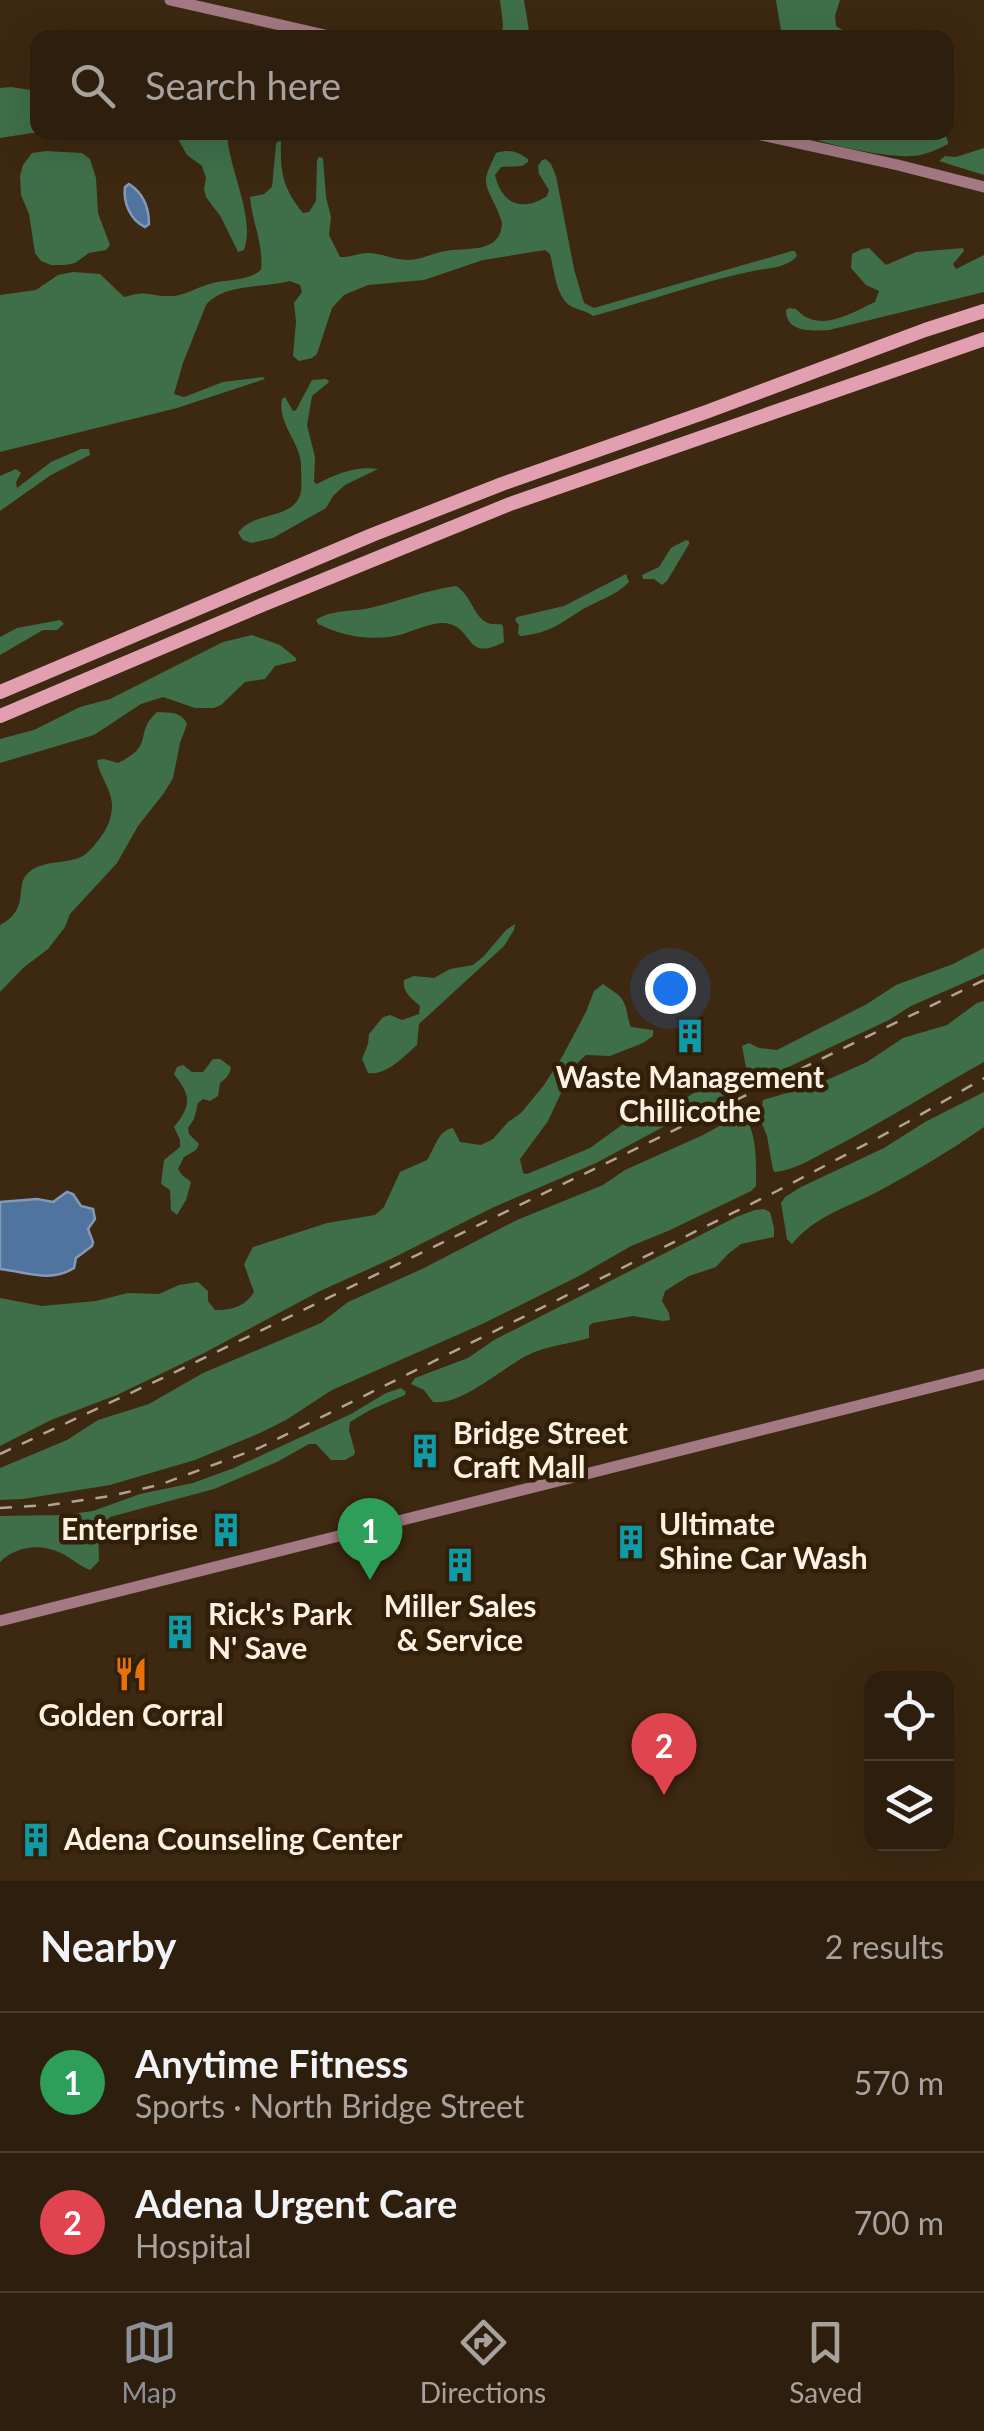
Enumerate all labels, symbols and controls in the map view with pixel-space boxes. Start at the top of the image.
search box [30,30,954,140]
icon: search [65,58,120,113]
text: Search here [145,62,341,108]
your location [645,963,696,1014]
building icon: Waste Management Chillicothe [671,1017,709,1055]
place label: Waste Management Chillicothe [556,1058,824,1128]
place label: Bridge Street Craft Mall [453,1414,628,1484]
building icon: Bridge Street Craft Mall [406,1432,444,1470]
pin: 1 [338,1498,402,1580]
place label: Ultimate Shine Car Wash [659,1505,868,1575]
place label: Enterprise [61,1510,198,1546]
building icon: Enterprise [207,1511,245,1549]
building icon: Ultimate Shine Car Wash [612,1523,650,1561]
building icon: Miller Sales & Service [441,1546,479,1584]
place label: Miller Sales & Service [384,1587,536,1657]
place label: Rick's Park N' Save [208,1595,353,1665]
building icon: Rick's Park N' Save [161,1613,199,1651]
restaurant icon: Golden Corral [112,1655,150,1693]
map controls [864,1671,954,1851]
button: locate [864,1671,954,1761]
place label: Golden Corral [38,1696,224,1732]
pin: 2 [632,1712,696,1795]
button: layers [864,1761,954,1851]
place label: Adena Counseling Center [63,1820,403,1856]
building icon: Adena Counseling Center [17,1821,55,1859]
text: Nearby [40,1921,177,1971]
text: 2 results [825,1927,944,1966]
text: Anytime Fitness [135,2040,409,2086]
text: 1 [63,2063,82,2102]
text: 570 m [854,2063,944,2102]
text: Sports · North Bridge Street [135,2086,524,2125]
text: Adena Urgent Care [135,2180,457,2226]
text: 2 [63,2203,82,2242]
text: 700 m [854,2203,944,2242]
text: Hospital [135,2226,251,2265]
tab: Map [122,2315,177,2409]
tab: Directions [420,2315,546,2409]
tab: Saved [789,2315,862,2409]

